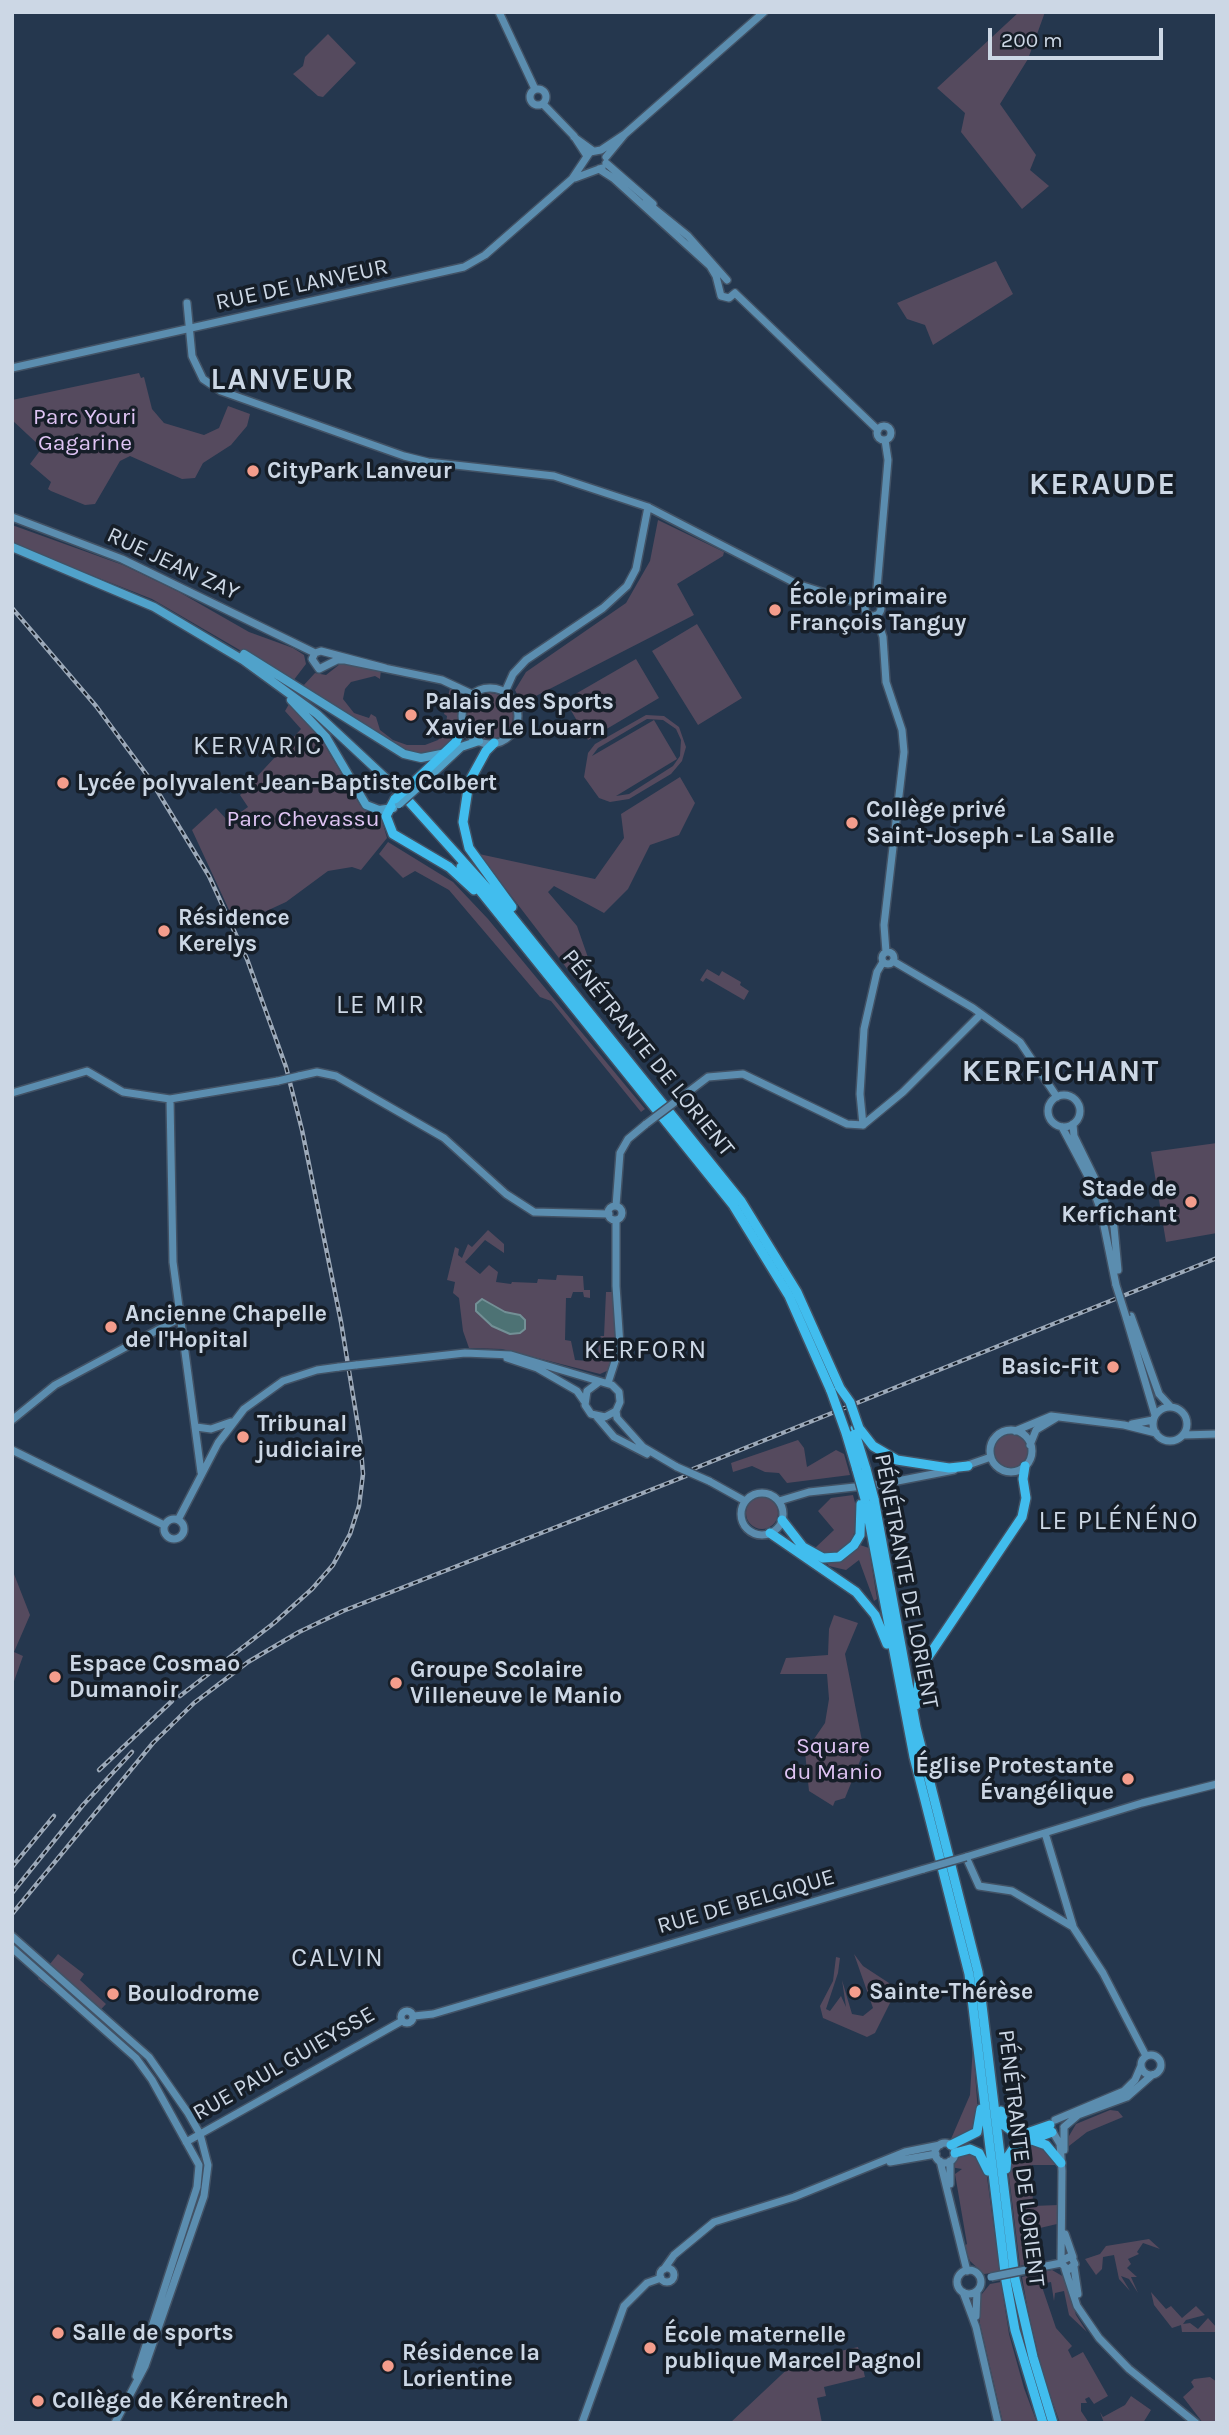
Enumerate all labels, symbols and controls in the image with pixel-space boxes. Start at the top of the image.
scale bar [991,14,1166,58]
text: 200 m [1001,28,1063,52]
street label: RUE DE LANVEUR [213,253,391,317]
district label: LANVEUR [211,362,355,398]
park label: Parc Youri Gagarine [33,403,137,457]
place label: CityPark Lanveur [267,457,452,485]
marker: CityPark Lanveur [245,463,261,479]
district label: KERAUDE [1030,467,1176,503]
street label: RUE JEAN ZAY [102,521,244,607]
place label: École primaire François Tanguy [789,583,966,637]
marker: École primaire François Tanguy [767,602,783,618]
place label: Palais des Sports Xavier Le Louarn [425,688,614,742]
marker: Palais des Sports Xavier Le Louarn [403,707,419,723]
district label: KERVARIC [194,731,322,763]
place label: Lycée polyvalent Jean-Baptiste Colbert [77,769,497,797]
marker: Lycée polyvalent Jean-Baptiste Colbert [55,775,71,791]
place label: Collège privé Saint-Joseph - La Salle [866,796,1115,850]
park label: Parc Chevassu [226,805,380,833]
marker: Collège privé Saint-Joseph - La Salle [844,815,860,831]
place label: Résidence Kerelys [178,904,290,958]
marker: Résidence Kerelys [156,923,172,939]
street label: PÉNÉTRANTE DE LORIENT [556,944,740,1162]
district label: LE MIR [337,990,425,1022]
district label: KERFICHANT [963,1054,1159,1090]
place label: Stade de Kerfichant [1061,1175,1177,1229]
marker: Stade de Kerfichant [1183,1194,1199,1210]
place label: Ancienne Chapelle de l'Hopital [125,1300,327,1354]
marker: Ancienne Chapelle de l'Hopital [103,1319,119,1335]
district label: KERFORN [585,1335,707,1367]
place label: Basic-Fit [1001,1353,1099,1381]
marker: Basic-Fit [1105,1359,1121,1375]
place label: Tribunal judiciaire [257,1410,363,1464]
marker: Tribunal judiciaire [235,1429,251,1445]
street label: PÉNÉTRANTE DE LORIENT [868,1451,944,1711]
district label: LE PLÉNÉNO [1040,1506,1198,1538]
place label: Espace Cosmao Dumanoir [69,1650,240,1704]
place label: Groupe Scolaire Villeneuve le Manio [410,1656,622,1710]
marker: Espace Cosmao Dumanoir [47,1669,63,1685]
marker: Groupe Scolaire Villeneuve le Manio [388,1675,404,1691]
park label: Square du Manio [784,1732,882,1786]
place label: Église Protestante Évangélique [916,1752,1114,1806]
marker: Église Protestante Évangélique [1120,1771,1136,1787]
street label: RUE DE BELGIQUE [654,1863,838,1941]
district label: CALVIN [292,1943,384,1975]
place label: Sainte-Thérèse [869,1978,1033,2006]
place label: Boulodrome [127,1980,260,2008]
marker: Sainte-Thérèse [847,1984,863,2000]
marker: Boulodrome [105,1986,121,2002]
street label: RUE PAUL GUIEYSSE [188,2001,380,2127]
street label: PÉNÉTRANTE DE LORIENT [992,2028,1050,2288]
place label: Salle de sports [72,2319,234,2347]
place label: École maternelle publique Marcel Pagnol [664,2321,922,2375]
marker: Salle de sports [50,2325,66,2341]
place label: Résidence la Lorientine [402,2339,540,2393]
marker: École maternelle publique Marcel Pagnol [642,2340,658,2356]
marker: Résidence la Lorientine [380,2358,396,2374]
place label: Collège de Kérentrech [52,2387,289,2415]
marker: Collège de Kérentrech [30,2393,46,2409]

